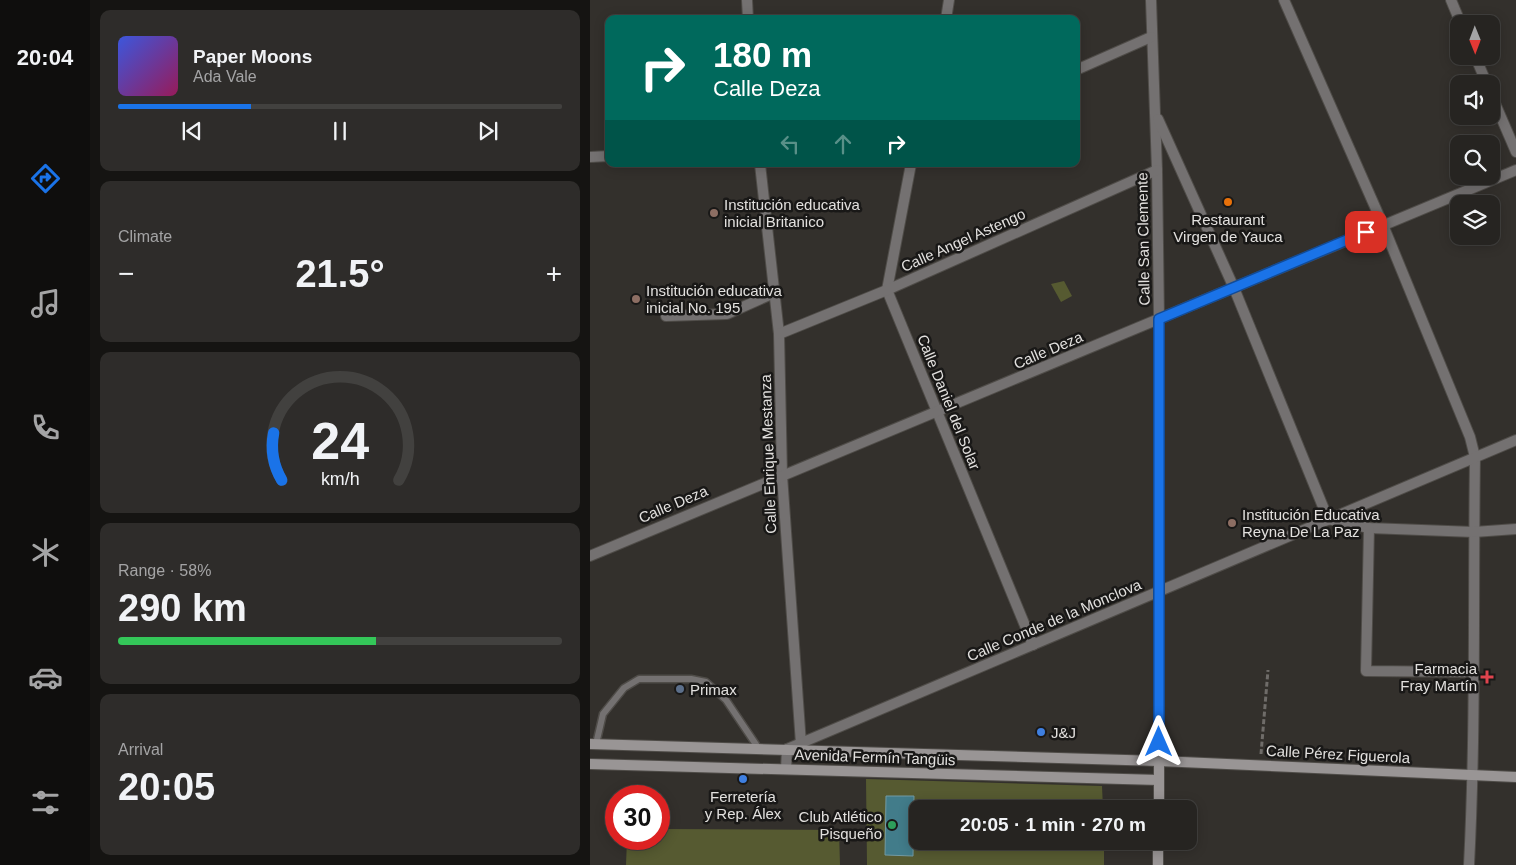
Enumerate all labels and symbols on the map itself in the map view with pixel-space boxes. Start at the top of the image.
north arrow [1450,15,1500,65]
street label: Calle San Clemente [1133,172,1153,306]
place label: Institución educativa inicial Britanico [724,196,861,230]
marker: Restaurant Virgen de Yauca [1222,196,1234,208]
street label: Calle Angel Astengo [898,205,1028,275]
marker: Institución educativa inicial Britanico [708,207,720,219]
place label: Restaurant Virgen de Yauca [1173,211,1283,245]
pin [1345,211,1387,253]
place label: Institución educativa inicial No. 195 [646,282,783,316]
marker: Institución educativa inicial No. 195 [630,293,642,305]
street label: Calle Deza [1011,328,1086,372]
street label: Calle Daniel del Solar [914,332,984,472]
street label: Calle Enrique Mestanza [757,373,779,534]
street label: Calle Deza [636,482,711,526]
place label: Institución Educativa Reyna De La Paz [1242,506,1380,540]
marker: Institución Educativa Reyna De La Paz [1226,517,1238,529]
street label: Calle Conde de la Monclova [964,575,1144,664]
place label: Farmacia Fray Martín [1400,660,1478,694]
marker: Farmacia Fray Martín [1481,671,1493,683]
place label: Primax [690,681,737,698]
marker: Primax [674,683,686,695]
position arrow [1132,715,1184,767]
place label: J&J [1051,724,1076,741]
marker: J&J [1035,726,1047,738]
street label: Calle Pérez Figuerola [1266,742,1411,766]
street label: Avenida Fermín Tangüis [794,746,956,768]
marker: Ferretería y Rep. Álex [737,773,749,785]
speed limit sign: 30 [605,785,670,850]
place label: Ferretería y Rep. Álex [705,788,782,822]
place label: Club Atlético Pisqueño [799,808,882,842]
marker: Club Atlético Pisqueño [886,819,898,831]

